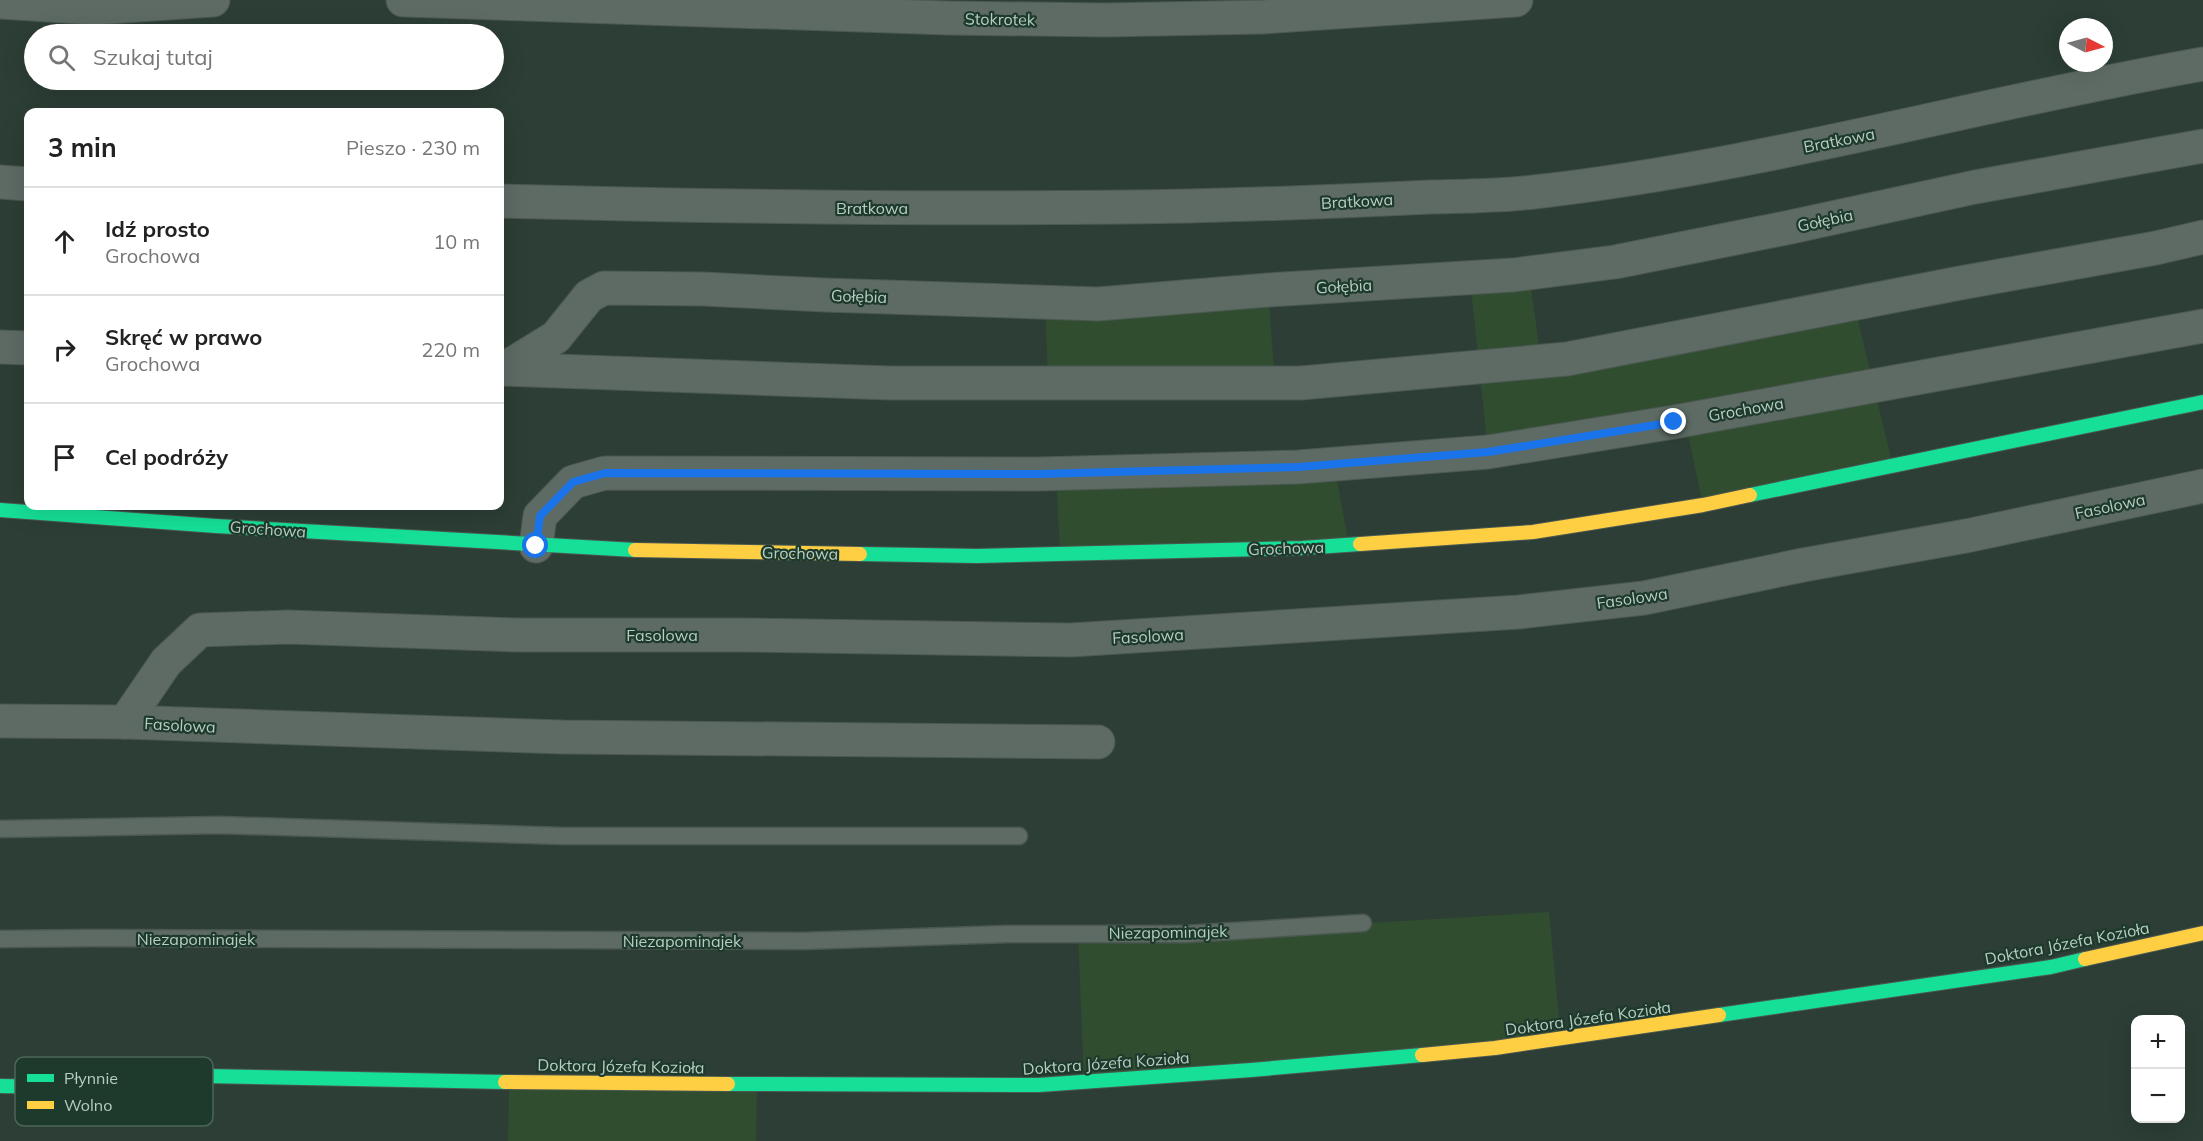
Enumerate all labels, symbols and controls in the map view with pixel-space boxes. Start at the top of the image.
street label: Stokrotek [965,8,1036,30]
north arrow [2059,18,2113,72]
search box [24,24,504,90]
icon: search [45,41,78,74]
text: Szukaj tutaj [93,43,213,71]
street label: Bratkowa [1802,123,1876,157]
text: 3 min [48,131,117,164]
text: Pieszo · 230 m [346,135,480,160]
street label: Bratkowa [1320,189,1394,213]
street label: Bratkowa [836,198,908,218]
street label: Gołębia [1795,204,1855,236]
text: Idź prosto [105,215,210,243]
icon: ahead [48,225,81,258]
text: 10 m [433,229,480,254]
text: Grochowa [105,243,200,268]
street label: Gołębia [1315,275,1373,297]
street label: Gołębia [830,285,888,307]
text: Skręć w prawo [105,323,262,351]
icon: right [48,333,81,366]
text: 220 m [421,337,480,362]
text: Grochowa [105,351,200,376]
street label: Grochowa [1707,393,1785,425]
route end [1660,408,1686,434]
icon: arrive [48,441,81,474]
text: Cel podróży [105,443,228,471]
street label: Fasolowa [2073,489,2147,523]
street label: Grochowa [229,516,307,542]
route start [522,532,548,558]
street label: Grochowa [1248,537,1324,559]
street label: Grochowa [762,542,838,564]
street label: Fasolowa [1595,583,1669,613]
street label: Fasolowa [1112,624,1184,648]
street label: Fasolowa [626,625,698,645]
street label: Fasolowa [144,713,216,737]
street label: Doktora Józefa Kozioła [1983,917,2151,969]
street label: Niezapominajek [1109,921,1228,943]
street label: Niezapominajek [137,929,256,949]
street label: Niezapominajek [623,931,742,951]
street label: Doktora Józefa Kozioła [1504,996,1672,1040]
map controls [2131,1015,2185,1123]
button: + [2131,1015,2185,1069]
street label: Doktora Józefa Kozioła [1022,1047,1190,1079]
street label: Doktora Józefa Kozioła [537,1055,705,1077]
legend [15,1057,213,1126]
text: Płynnie [64,1068,118,1088]
button: − [2131,1069,2185,1123]
text: Wolno [64,1095,112,1115]

